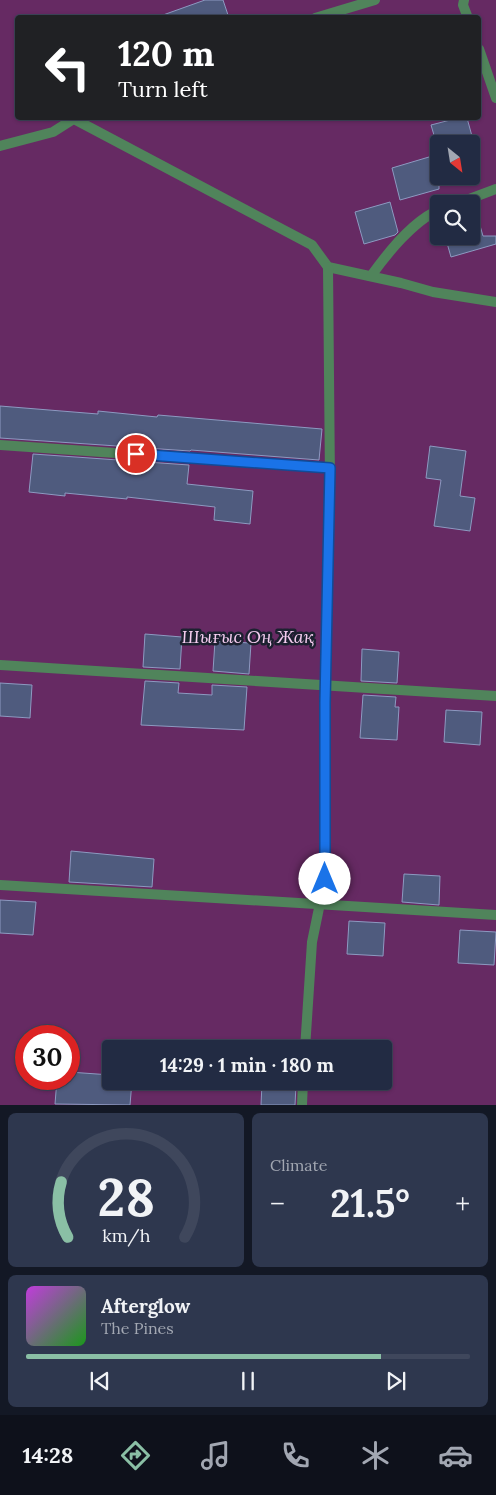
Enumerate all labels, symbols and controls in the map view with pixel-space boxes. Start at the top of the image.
text: 120 m [118,31,215,76]
icon: left [35,35,100,100]
text: Turn left [118,75,208,103]
north arrow [430,135,480,185]
map controls [430,135,480,245]
button: search [430,195,480,245]
pin [115,433,157,475]
icon: arrive [122,440,150,468]
park label: Шығыс Оң Жақ [181,625,315,648]
position arrow [298,852,350,904]
speed limit sign: 30 [15,1025,80,1090]
text: 14:29 · 1 min · 180 m [160,1053,334,1077]
text: Climate [270,1155,327,1175]
text: 28 [97,1164,155,1230]
text: 21.5° [330,1179,410,1227]
text: − [270,1186,285,1222]
text: + [455,1186,470,1222]
text: km/h [102,1224,150,1247]
text: Afterglow [101,1294,190,1318]
text: The Pines [101,1318,174,1338]
icon: previous [86,1367,114,1395]
icon: pause [234,1367,262,1395]
icon: next [382,1367,410,1395]
icon: directions [118,1438,153,1473]
icon: music [198,1438,233,1473]
icon: phone [278,1438,313,1473]
icon: climate [358,1438,393,1473]
icon: car [438,1438,473,1473]
text: 14:28 [23,1441,73,1469]

